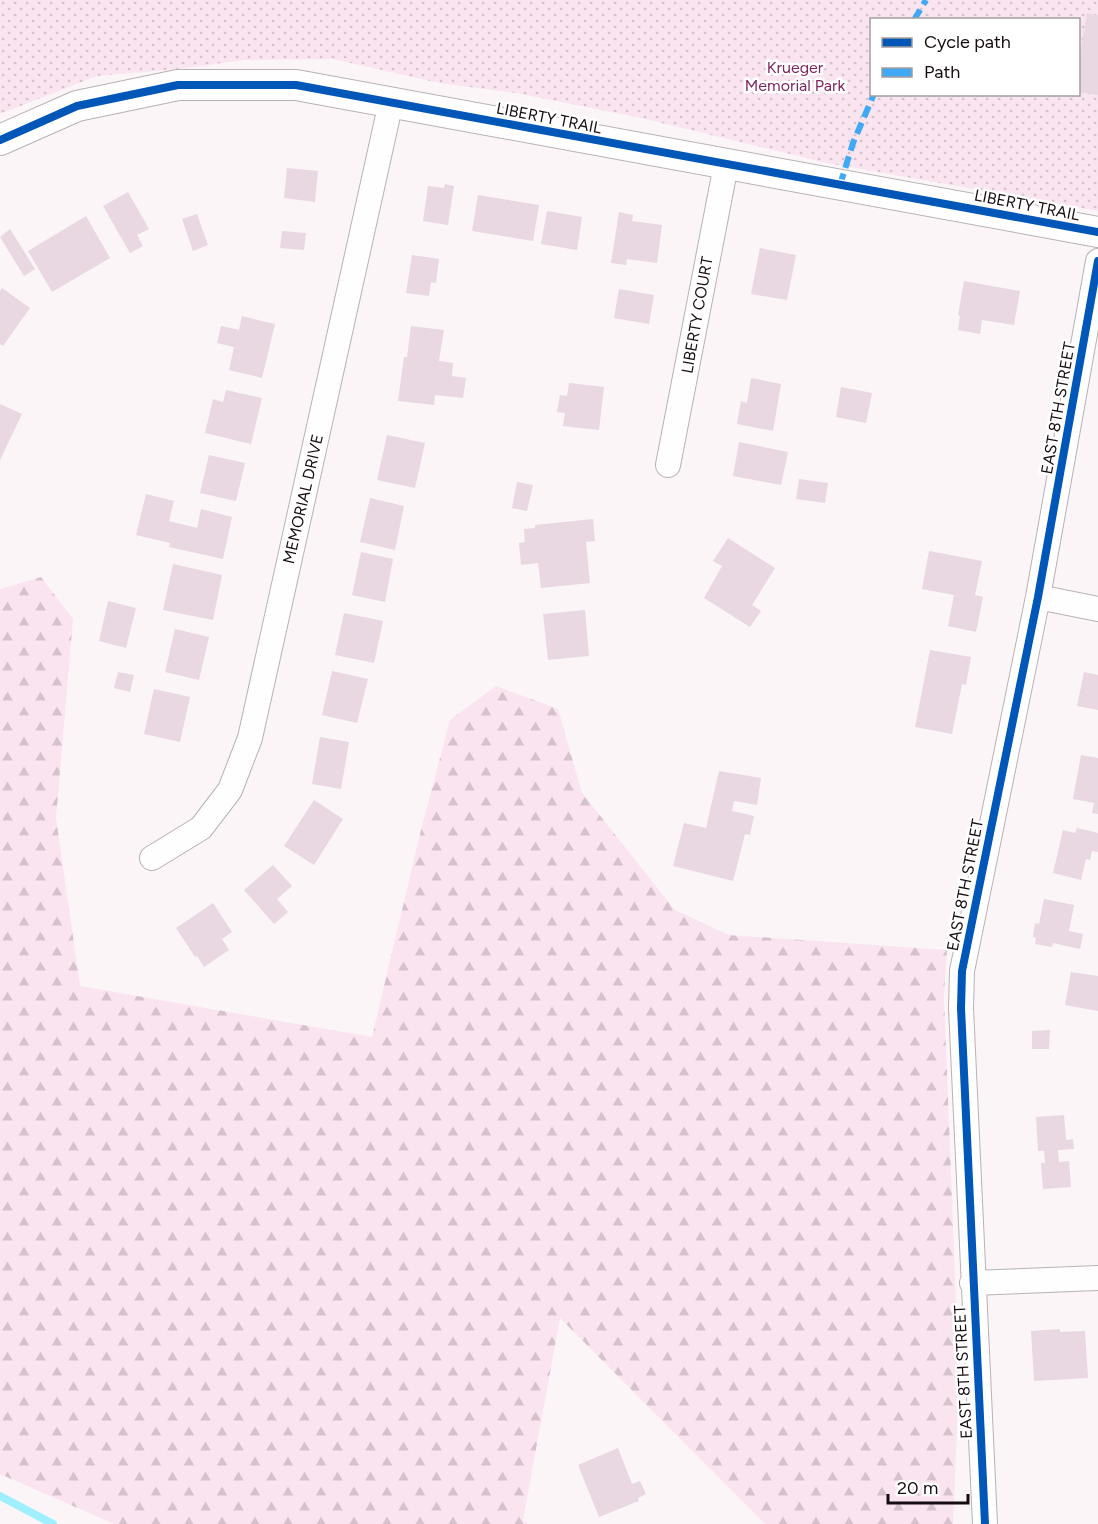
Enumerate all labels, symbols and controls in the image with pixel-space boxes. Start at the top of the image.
legend [870,18,1080,96]
text: Cycle path [924,31,1011,53]
park label: Krueger Memorial Park [745,58,845,95]
text: Path [924,61,960,83]
street label: LIBERTY TRAIL [495,98,604,138]
street label: LIBERTY TRAIL [973,185,1082,225]
street label: LIBERTY COURT [677,255,717,375]
street label: EAST 8TH STREET [1037,340,1079,476]
street label: MEMORIAL DRIVE [279,432,327,566]
street label: EAST 8TH STREET [943,817,987,953]
street label: EAST 8TH STREET [950,1304,976,1439]
scale bar [888,1467,968,1505]
text: 20 m [897,1477,938,1499]

